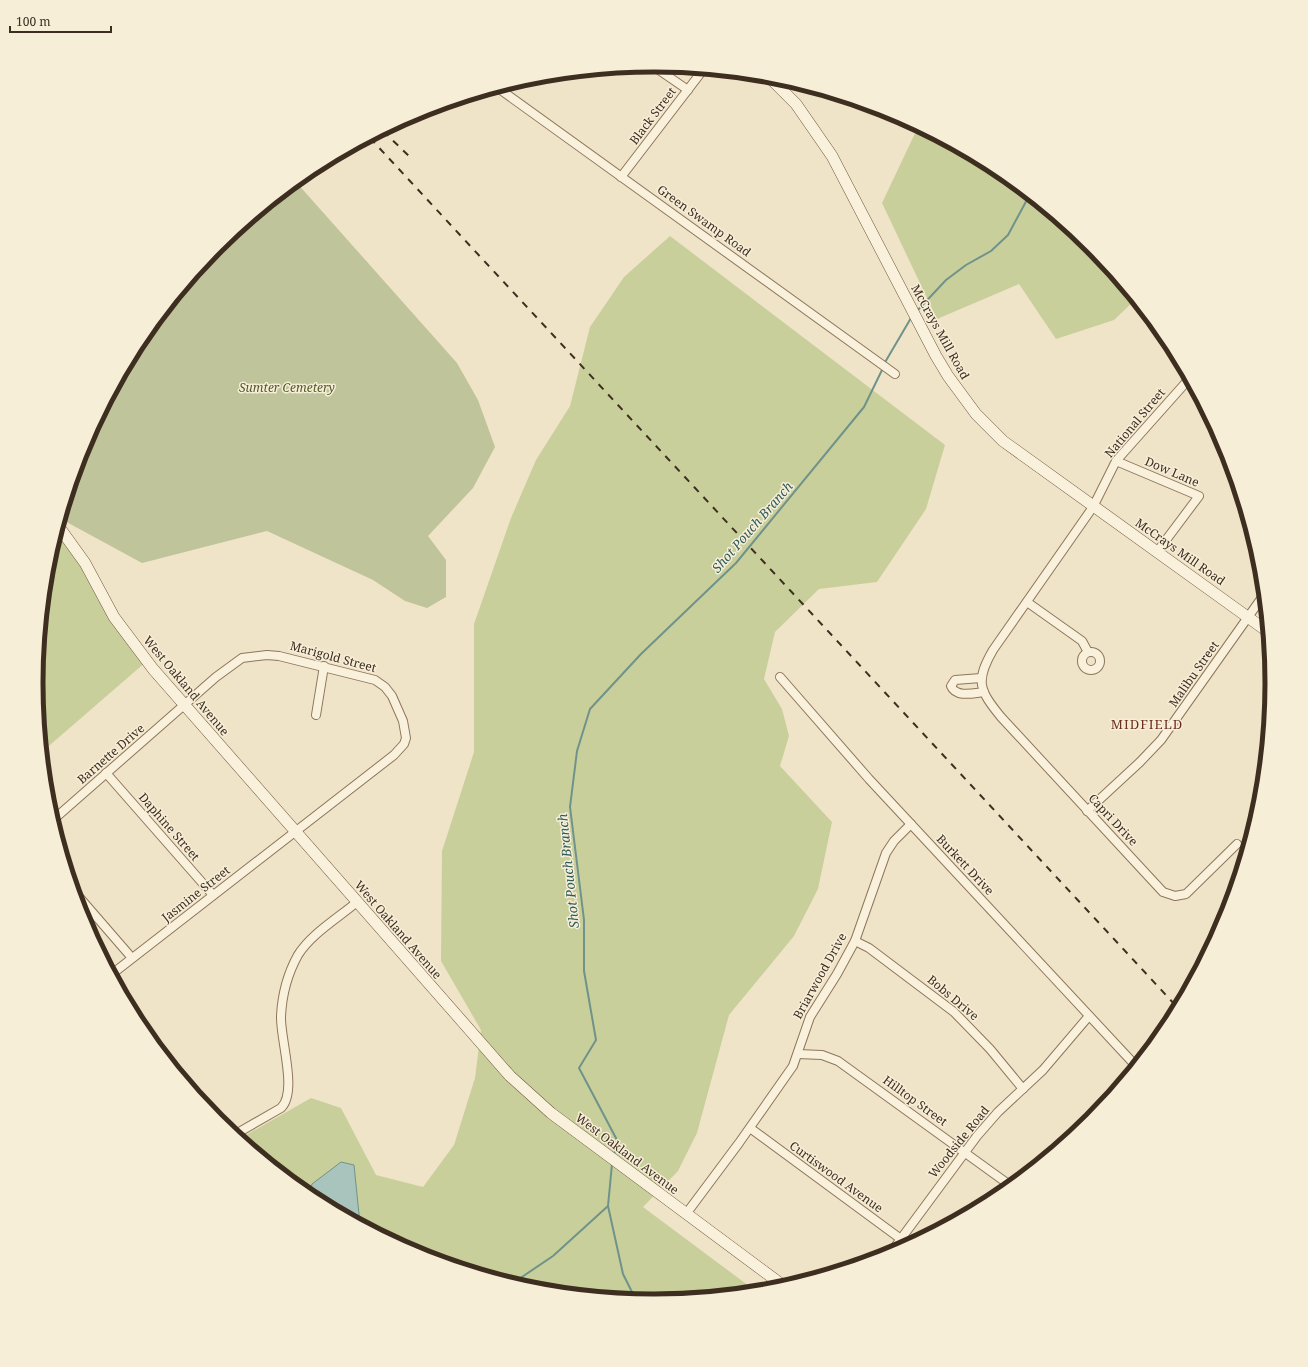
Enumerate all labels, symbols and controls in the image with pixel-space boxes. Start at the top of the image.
scale bar [10,8,111,34]
text: 100 m [16,13,51,30]
street label: Black Street [625,83,680,148]
street label: Green Swamp Road [654,181,755,261]
street label: McCrays Mill Road [907,281,974,383]
park label: Sumter Cemetery [239,379,335,396]
street label: National Street [1101,384,1169,461]
street label: Dow Lane [1142,452,1202,491]
water label: Shot Pouch Branch [707,478,797,576]
street label: McCrays Mill Road [1132,514,1229,589]
street label: West Oakland Avenue [140,632,233,739]
street label: Marigold Street [288,637,378,676]
street label: Malibu Street [1165,637,1223,710]
district label: MIDFIELD [1111,715,1183,733]
street label: Barnette Drive [73,720,148,788]
street label: Daphine Street [135,789,204,864]
street label: Capri Drive [1085,790,1142,849]
water label: Shot Pouch Branch [553,813,583,929]
street label: Burkett Drive [933,831,998,899]
street label: Jasmine Street [157,862,233,926]
street label: West Oakland Avenue [351,877,446,983]
street label: Briarwood Drive [789,930,850,1022]
street label: Bobs Drive [924,971,983,1024]
street label: Hilltop Street [880,1071,951,1130]
street label: Woodside Road [924,1102,993,1181]
street label: West Oakland Avenue [572,1109,682,1198]
street label: Curtiswood Avenue [786,1137,886,1216]

